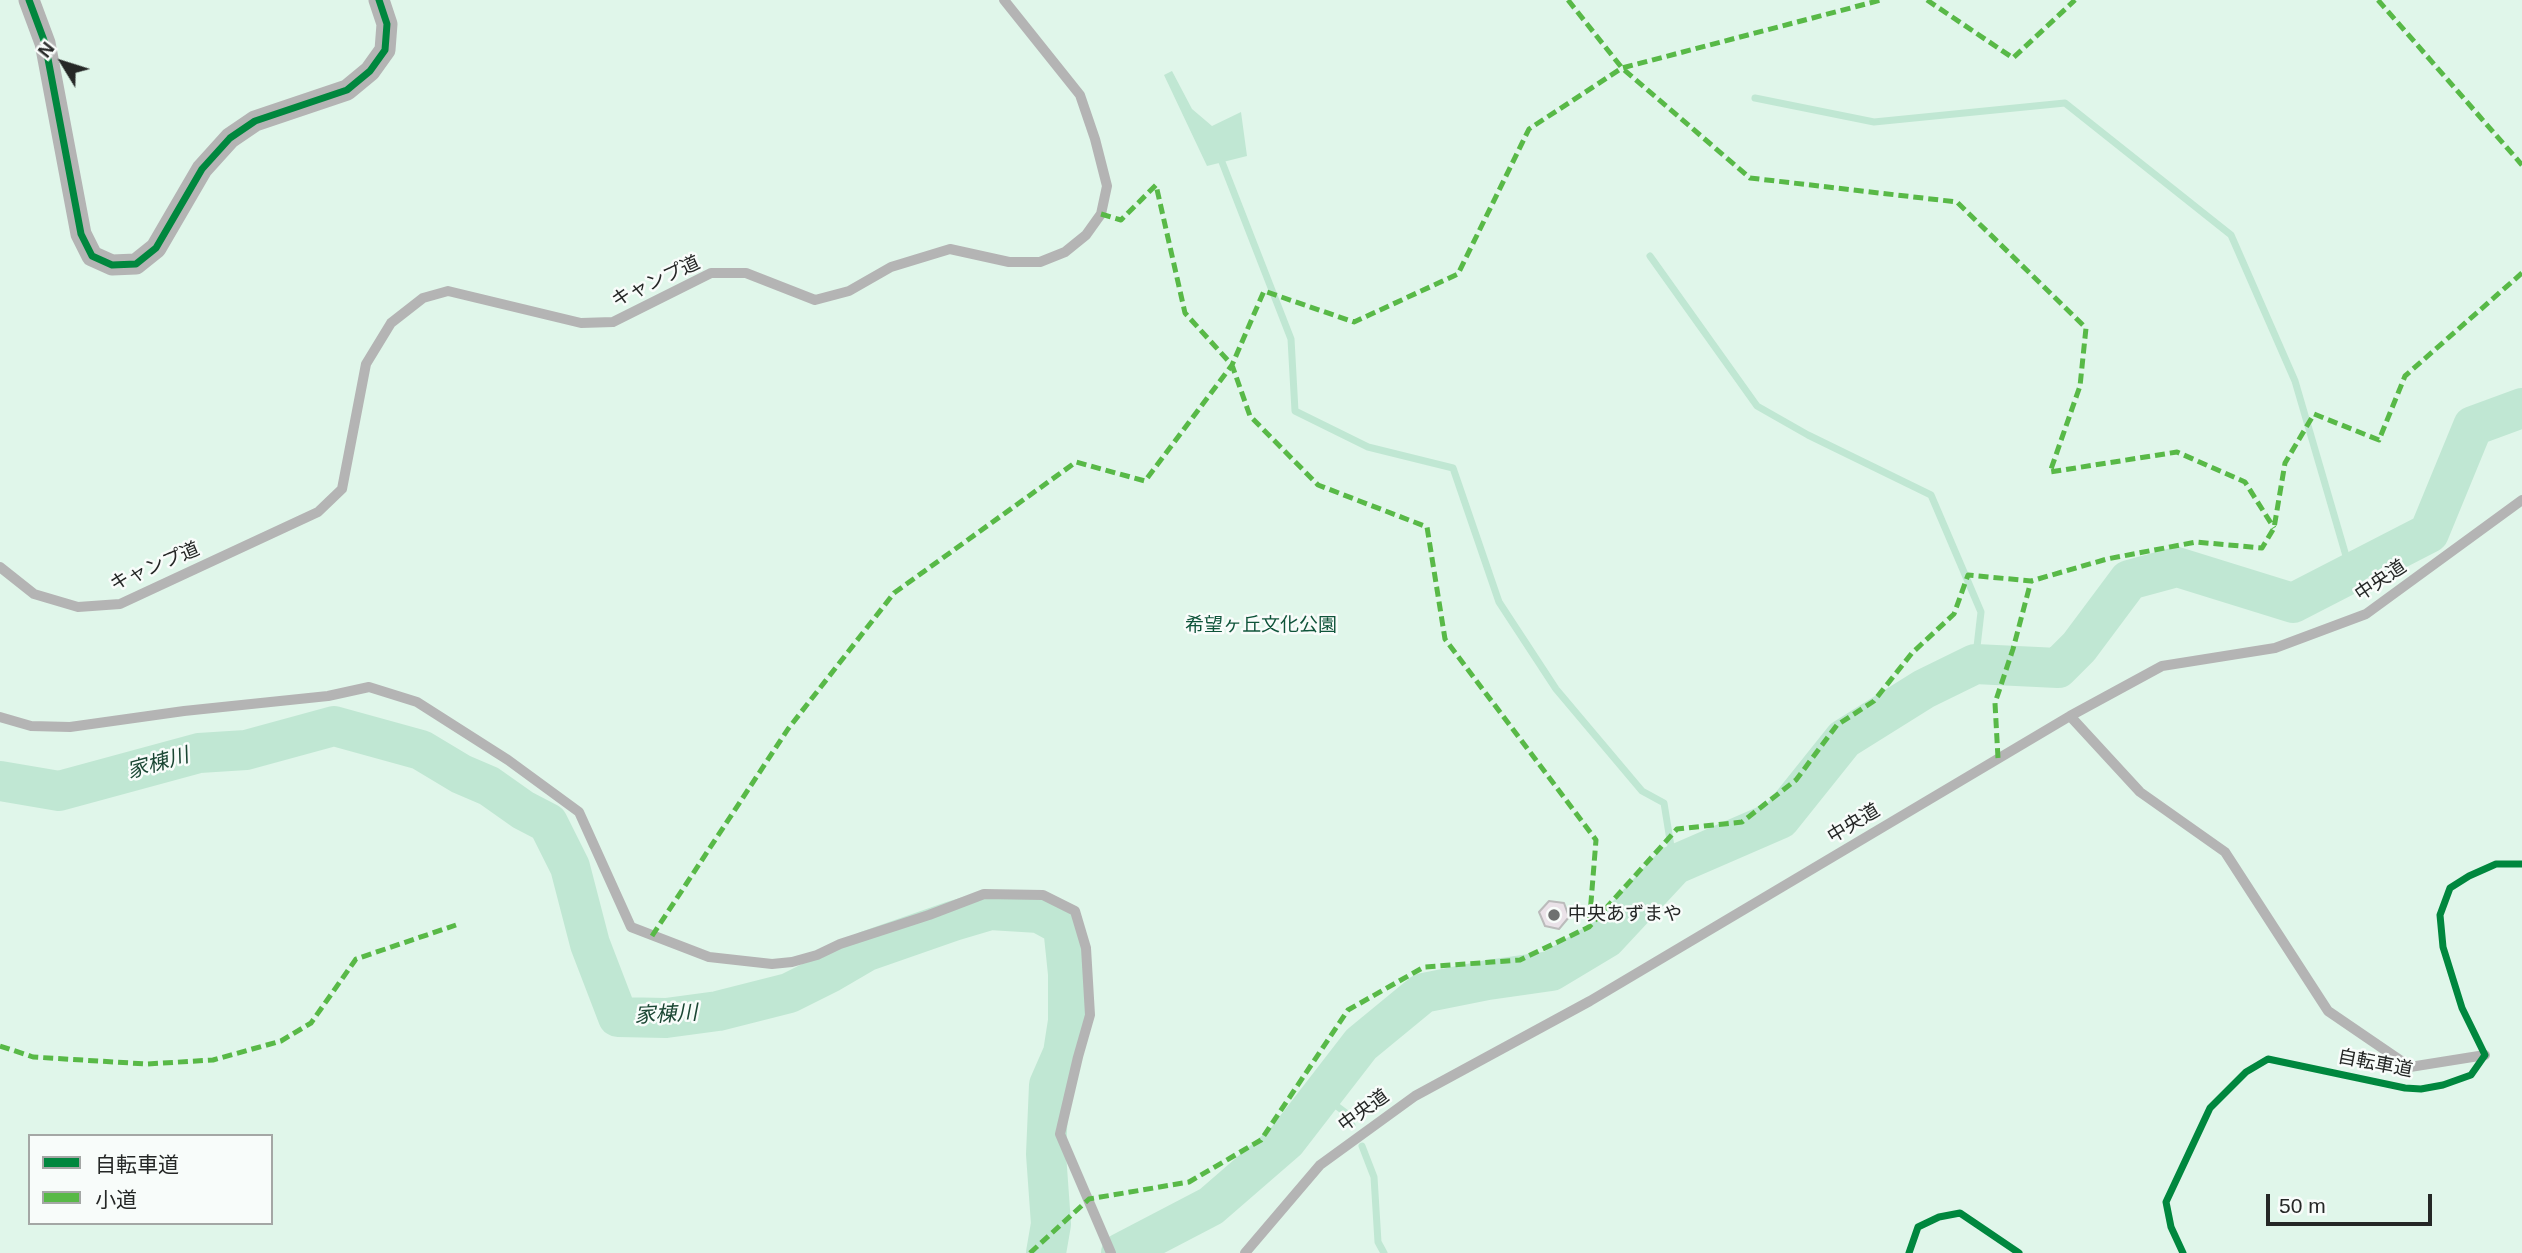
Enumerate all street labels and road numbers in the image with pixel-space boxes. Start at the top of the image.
street label: キャンプ道 [608,252,704,312]
street label: キャンプ道 [107,538,203,596]
street label: 中央道 [2351,556,2411,606]
street label: 中央道 [1824,800,1884,848]
street label: 自転車道 [2336,1046,2414,1082]
street label: 中央道 [1334,1085,1394,1137]

